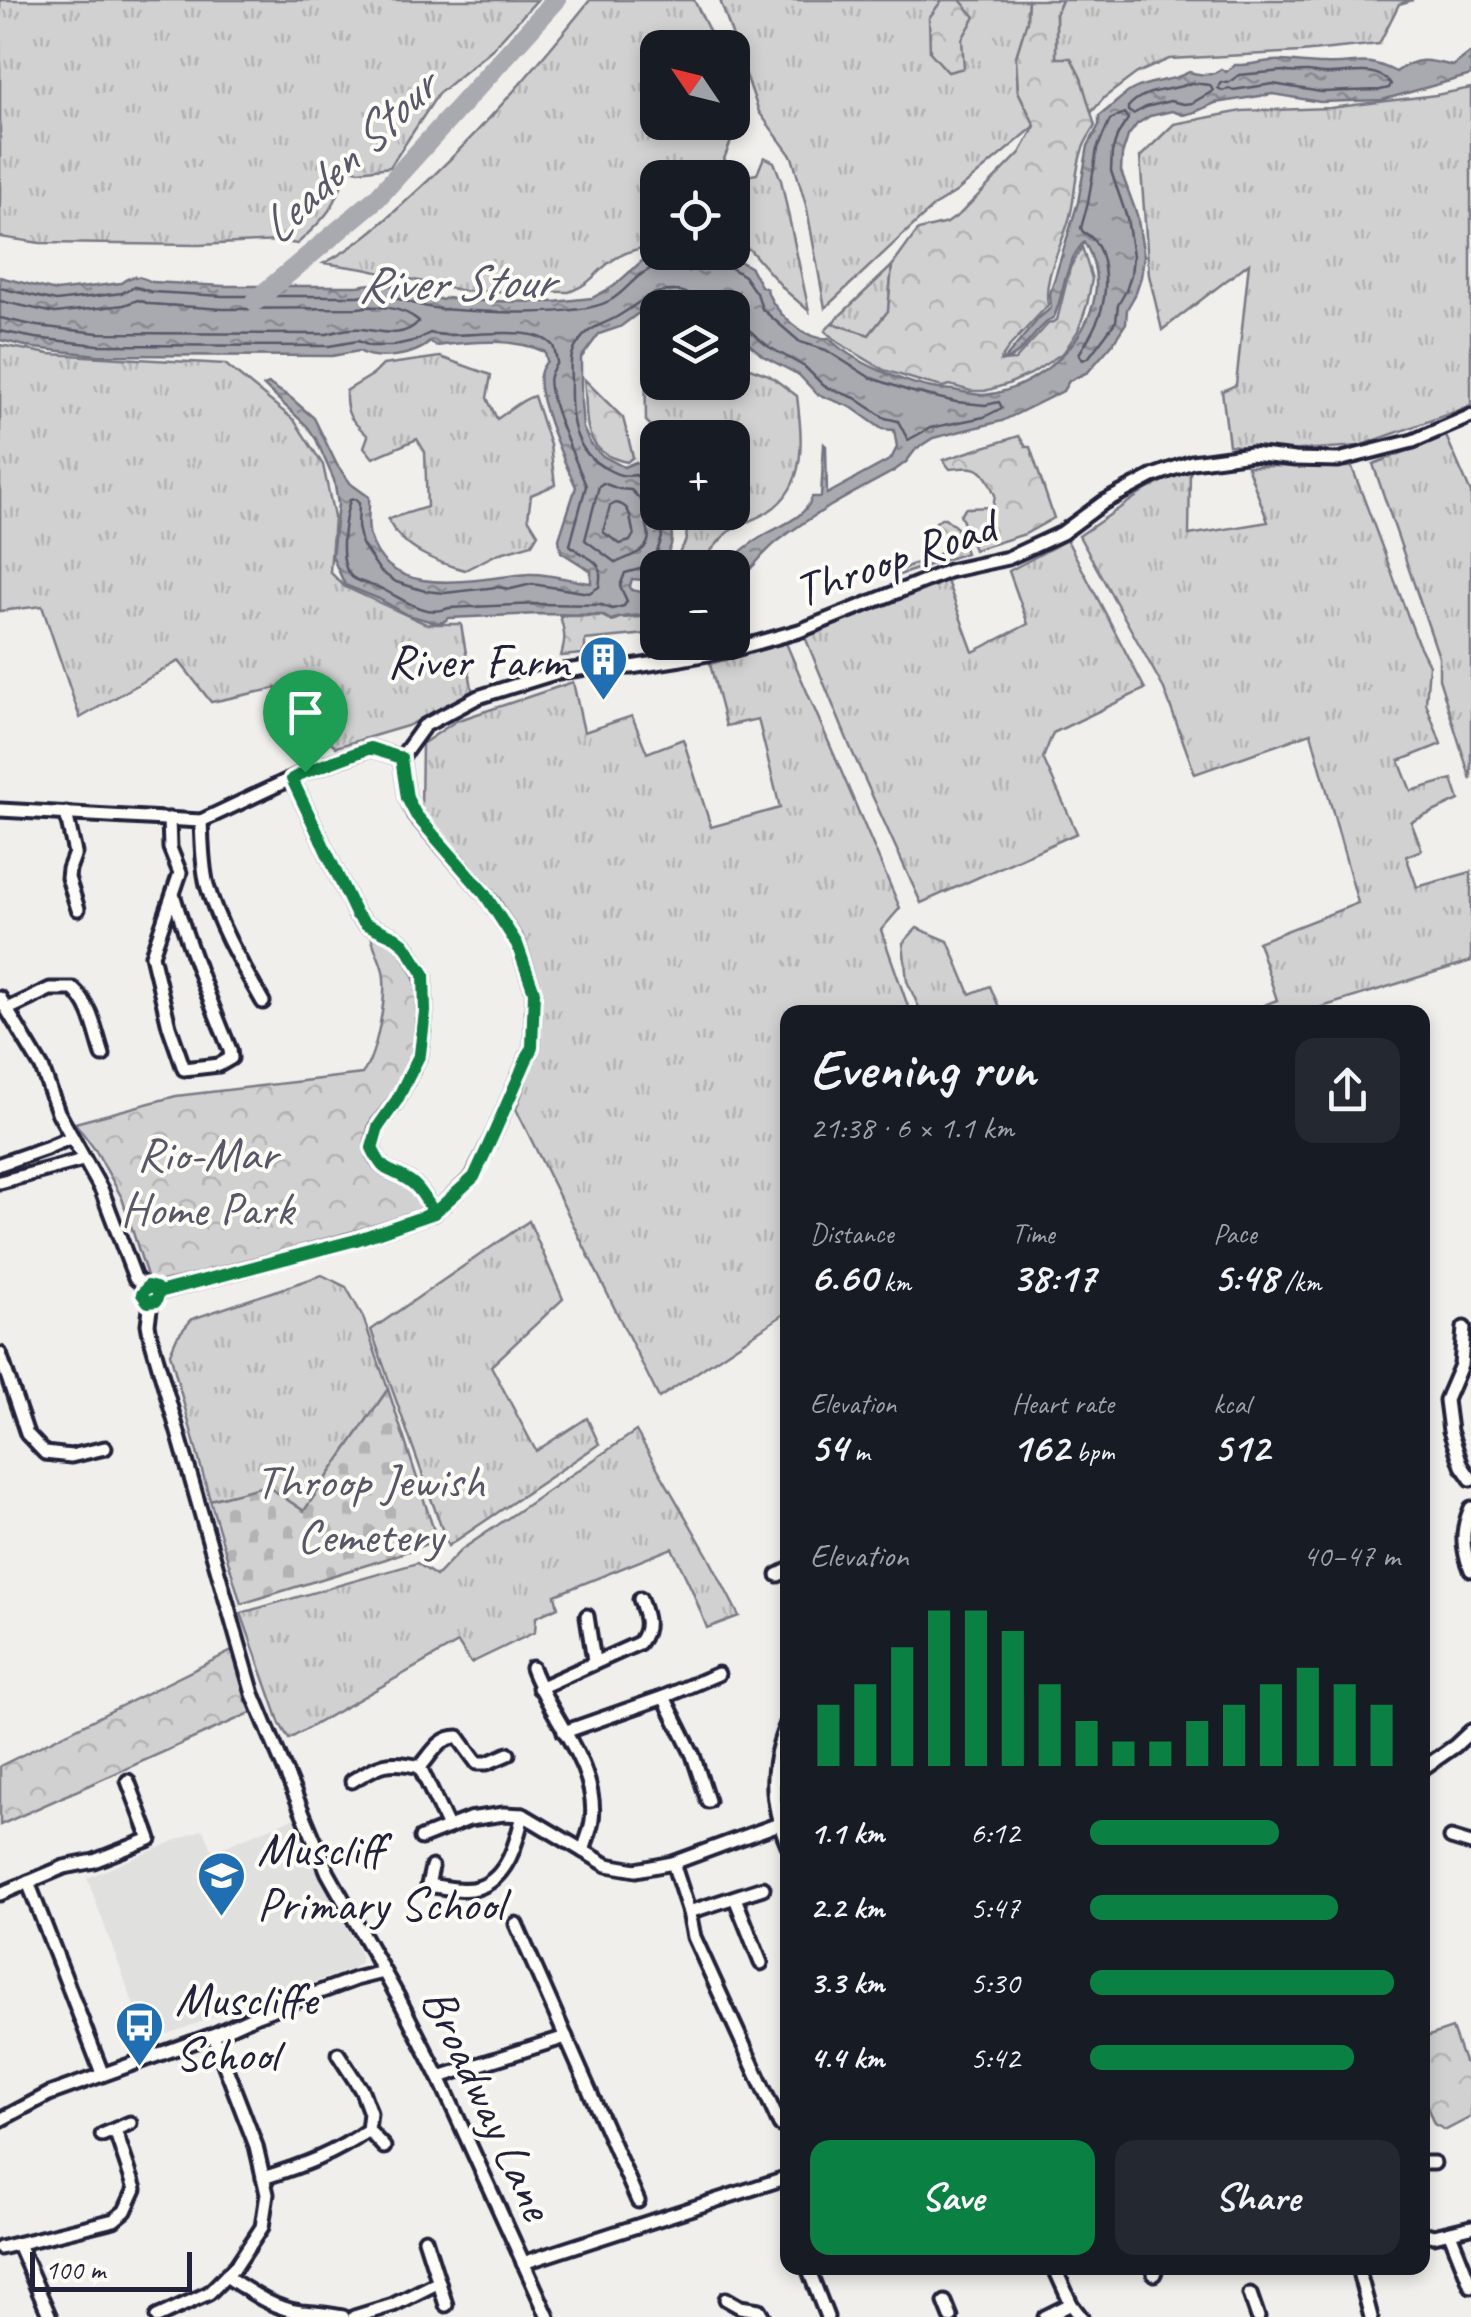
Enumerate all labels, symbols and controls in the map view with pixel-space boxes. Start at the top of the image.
north arrow [640,30,750,140]
map controls [640,30,750,660]
water label: Leaden Stour [245,51,456,257]
button: locate [640,160,750,270]
water label: River Stour [357,249,562,316]
button: layers [640,290,750,400]
button: + [640,420,750,530]
street label: Throop Road [786,493,1009,620]
button: − [640,550,750,660]
place label: River Farm [388,631,572,691]
building icon: River Farm [577,634,629,702]
pin [263,670,348,773]
icon: arrive [278,685,333,740]
text: Evening run [810,1034,1035,1104]
button: share [1295,1038,1400,1143]
text: 21:38 · 6 × 1.1 km [810,1107,1014,1148]
park label: Rio-Mar Home Park [121,1124,297,1239]
text: Distance [810,1216,894,1251]
text: Time [1012,1216,1055,1251]
text: Pace [1213,1216,1256,1251]
text: 6.60 [810,1251,877,1304]
text: 38:17 [1012,1251,1095,1304]
text: 5:48 [1213,1251,1278,1304]
text: km [877,1264,911,1299]
text: /km [1278,1264,1321,1299]
text: Elevation [810,1386,896,1421]
text: Heart rate [1012,1386,1114,1421]
text: kcal [1213,1386,1250,1421]
text: 54 [810,1421,847,1474]
text: 162 [1012,1421,1069,1474]
text: 512 [1213,1421,1269,1474]
text: m [847,1434,870,1469]
text: bpm [1069,1434,1114,1469]
park label: Throop Jewish Cemetery [256,1451,486,1566]
text: Elevation [810,1535,908,1576]
text: 40–47 m [1302,1535,1400,1576]
text: 1.1 km [810,1812,884,1853]
text: 6:12 [970,1812,1020,1853]
place label: Muscliff Primary School [257,1819,512,1934]
school or university icon: Muscliff Primary School [196,1850,248,1918]
text: 2.2 km [810,1887,884,1928]
text: 5:47 [970,1887,1020,1928]
text: 3.3 km [810,1962,884,2003]
text: 5:30 [970,1962,1020,2003]
place label: Muscliffe School [175,1969,320,2084]
street label: Broadway Lane [408,1978,569,2232]
bus stop icon: Muscliffe School [114,2000,166,2068]
text: 4.4 km [810,2037,884,2078]
text: 5:42 [970,2037,1020,2078]
button: Save [810,2140,1095,2255]
button: Share [1115,2140,1400,2255]
scale bar [30,2247,192,2292]
text: 100 m [45,2252,105,2287]

